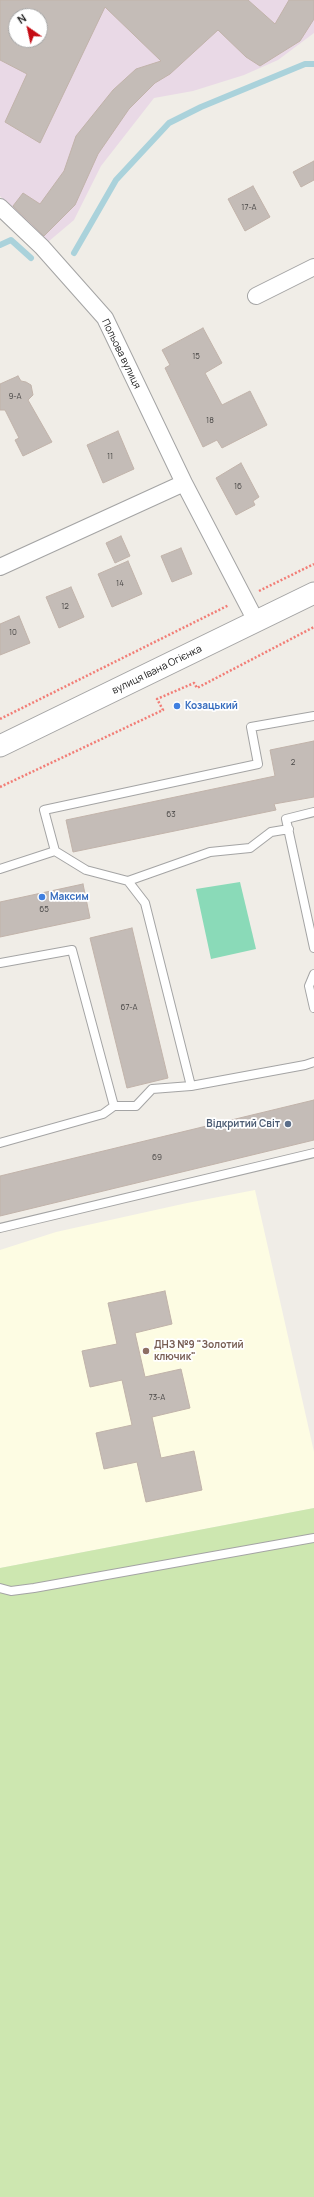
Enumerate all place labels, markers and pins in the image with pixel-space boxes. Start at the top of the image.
place label: Козацький [185,700,238,712]
marker: Козацький [172,701,182,711]
place label: Максим [50,891,89,903]
marker: Максим [37,892,47,902]
place label: Відкритий Світ [206,1118,280,1130]
marker: Відкритий Світ [283,1119,293,1129]
place label: ДНЗ №9 "Золотий ключик" [154,1339,244,1362]
marker: ДНЗ №9 "Золотий ключик" [141,1346,151,1356]

